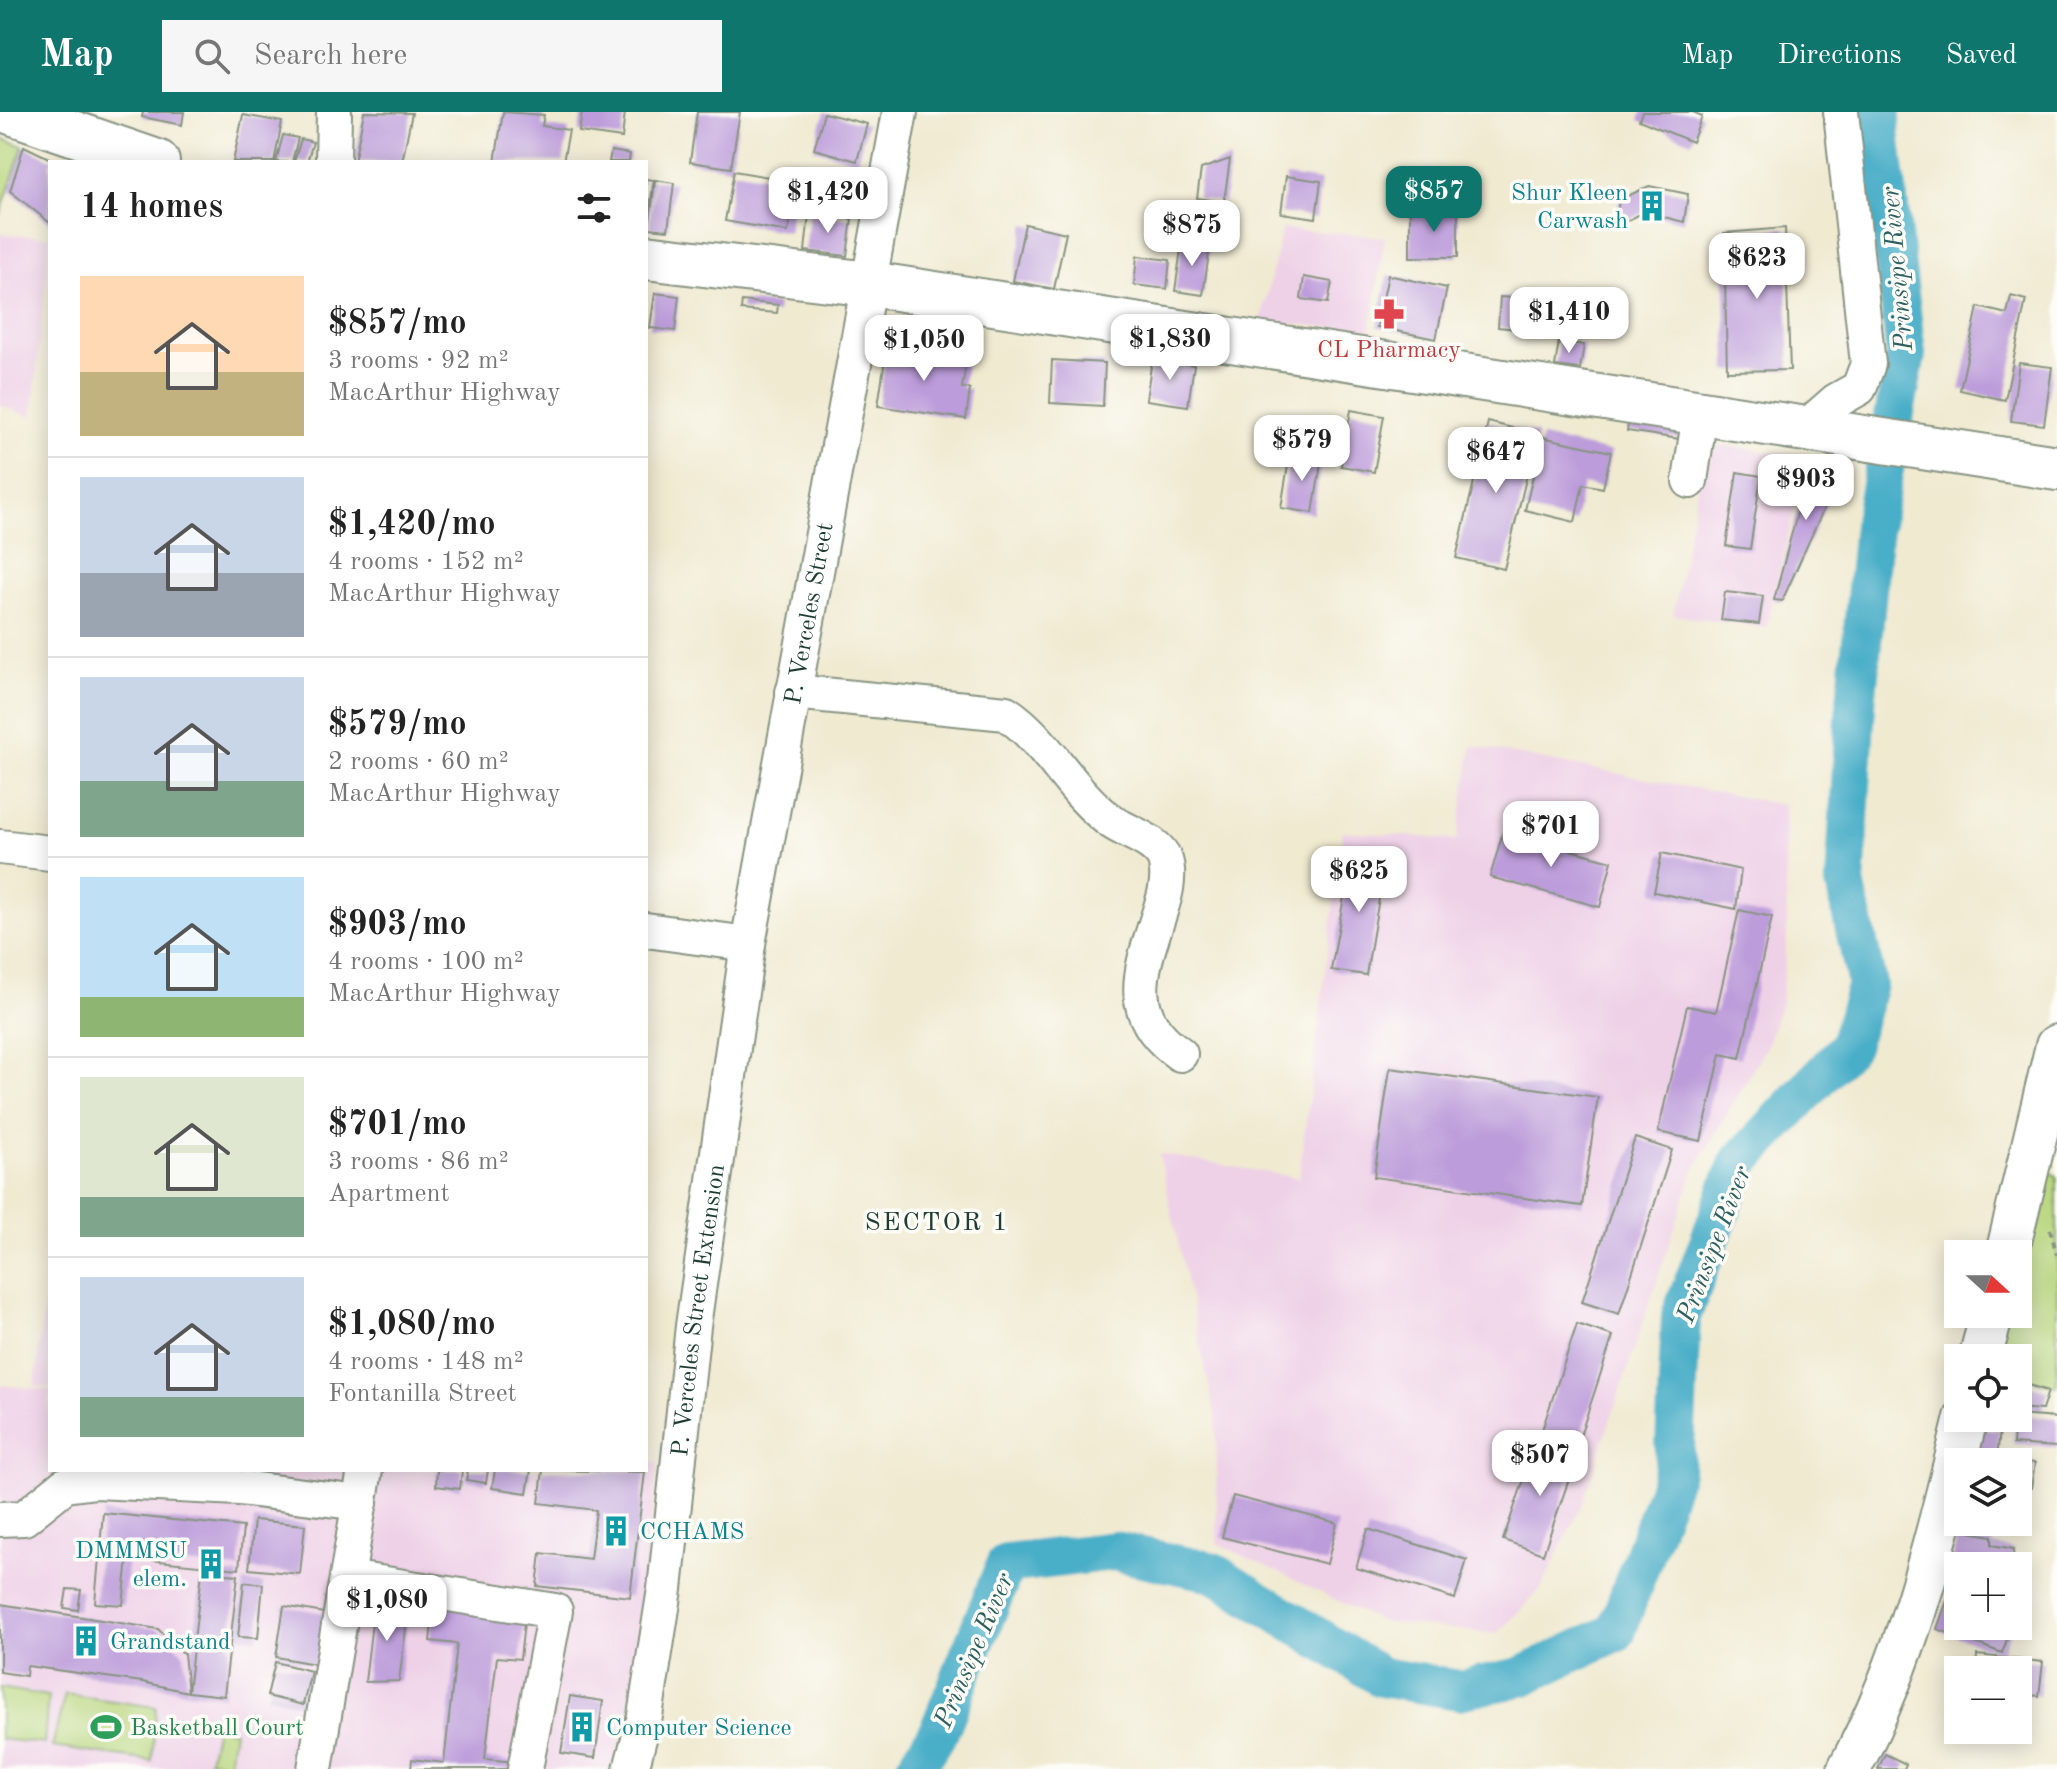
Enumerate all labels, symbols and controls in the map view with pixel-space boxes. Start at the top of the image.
search box [162,20,722,92]
icon: search [190,34,234,78]
text: Map [40,37,114,75]
text: Search here [254,41,407,71]
text: Map [1681,42,1733,70]
text: Directions [1777,42,1902,70]
text: Saved [1946,42,2017,70]
pin: $857 [1387,166,1481,234]
pin: $1,420 [763,167,893,235]
text: $857 [1404,179,1464,205]
text: $1,420 [787,180,869,206]
place label: Shur Kleen Carwash [1511,182,1628,234]
water label: Prinsipe River [1878,185,1918,353]
icon: filters [572,186,616,230]
building icon: Shur Kleen Carwash [1635,189,1669,223]
text: 14 homes [80,191,223,225]
pin: $875 [1145,200,1239,268]
text: $875 [1162,213,1222,239]
pin: $623 [1710,233,1804,301]
text: $623 [1727,246,1787,272]
pin: $1,410 [1504,287,1634,355]
pharmacy icon: CL Pharmacy [1372,297,1406,331]
text: $1,410 [1528,300,1610,326]
text: $857/mo [328,307,467,341]
icon: home [144,308,240,404]
pin: $1,830 [1105,314,1235,382]
pin: $1,050 [859,315,989,383]
text: $1,830 [1129,327,1211,353]
text: $1,050 [883,328,965,354]
place label: CL Pharmacy [1317,339,1461,363]
text: 3 rooms · 92 m² [328,348,509,374]
text: MacArthur Highway [328,380,561,406]
pin: $579 [1255,415,1349,483]
pin: $647 [1449,427,1543,495]
text: $579 [1272,428,1332,454]
text: $647 [1466,440,1526,466]
pin: $903 [1759,454,1853,522]
text: $903 [1776,467,1836,493]
text: $1,420/mo [328,508,496,542]
icon: home [144,509,240,605]
street label: P. Verceles Street [782,521,839,707]
text: 4 rooms · 152 m² [328,549,524,575]
text: MacArthur Highway [328,581,561,607]
text: $579/mo [328,708,467,742]
icon: home [144,709,240,805]
text: 2 rooms · 60 m² [328,749,509,775]
text: MacArthur Highway [328,781,561,807]
pin: $701 [1504,801,1598,869]
text: $701 [1521,814,1581,840]
pin: $625 [1312,846,1406,914]
text: $625 [1329,859,1389,885]
text: $903/mo [328,908,467,942]
icon: home [144,909,240,1005]
text: 4 rooms · 100 m² [328,949,524,975]
text: MacArthur Highway [328,981,561,1007]
text: $701/mo [328,1108,467,1142]
icon: home [144,1109,240,1205]
text: 3 rooms · 86 m² [328,1149,509,1175]
water label: Prinsipe River [1673,1162,1757,1327]
street label: P. Verceles Street Extension [669,1163,730,1458]
text: Apartment [328,1181,450,1207]
district label: SECTOR 1 [864,1210,1010,1236]
north arrow [1944,1240,2032,1328]
map controls [1944,1240,2032,1744]
text: $1,080/mo [328,1308,496,1342]
icon: home [144,1309,240,1405]
button: locate [1944,1344,2032,1432]
text: 4 rooms · 148 m² [328,1349,524,1375]
text: Fontanilla Street [328,1381,517,1407]
pin: $507 [1493,1430,1587,1498]
text: $507 [1510,1443,1570,1469]
button: layers [1944,1448,2032,1536]
building icon: CCHAMS [599,1514,633,1548]
place label: CCHAMS [640,1521,744,1545]
place label: DMMMSU elem. [75,1540,187,1592]
building icon: DMMMSU elem. [194,1547,228,1581]
button: + [1944,1552,2032,1640]
water label: Prinsipe River [930,1569,1019,1733]
pin: $1,080 [322,1575,452,1643]
text: $1,080 [346,1588,428,1614]
building icon: Grandstand [69,1624,103,1658]
place label: Grandstand [110,1631,231,1655]
button: − [1944,1656,2032,1744]
sports icon: Basketball Court [89,1710,123,1744]
building icon: Computer Science [565,1710,599,1744]
place label: Basketball Court [130,1717,304,1741]
place label: Computer Science [606,1717,792,1741]

